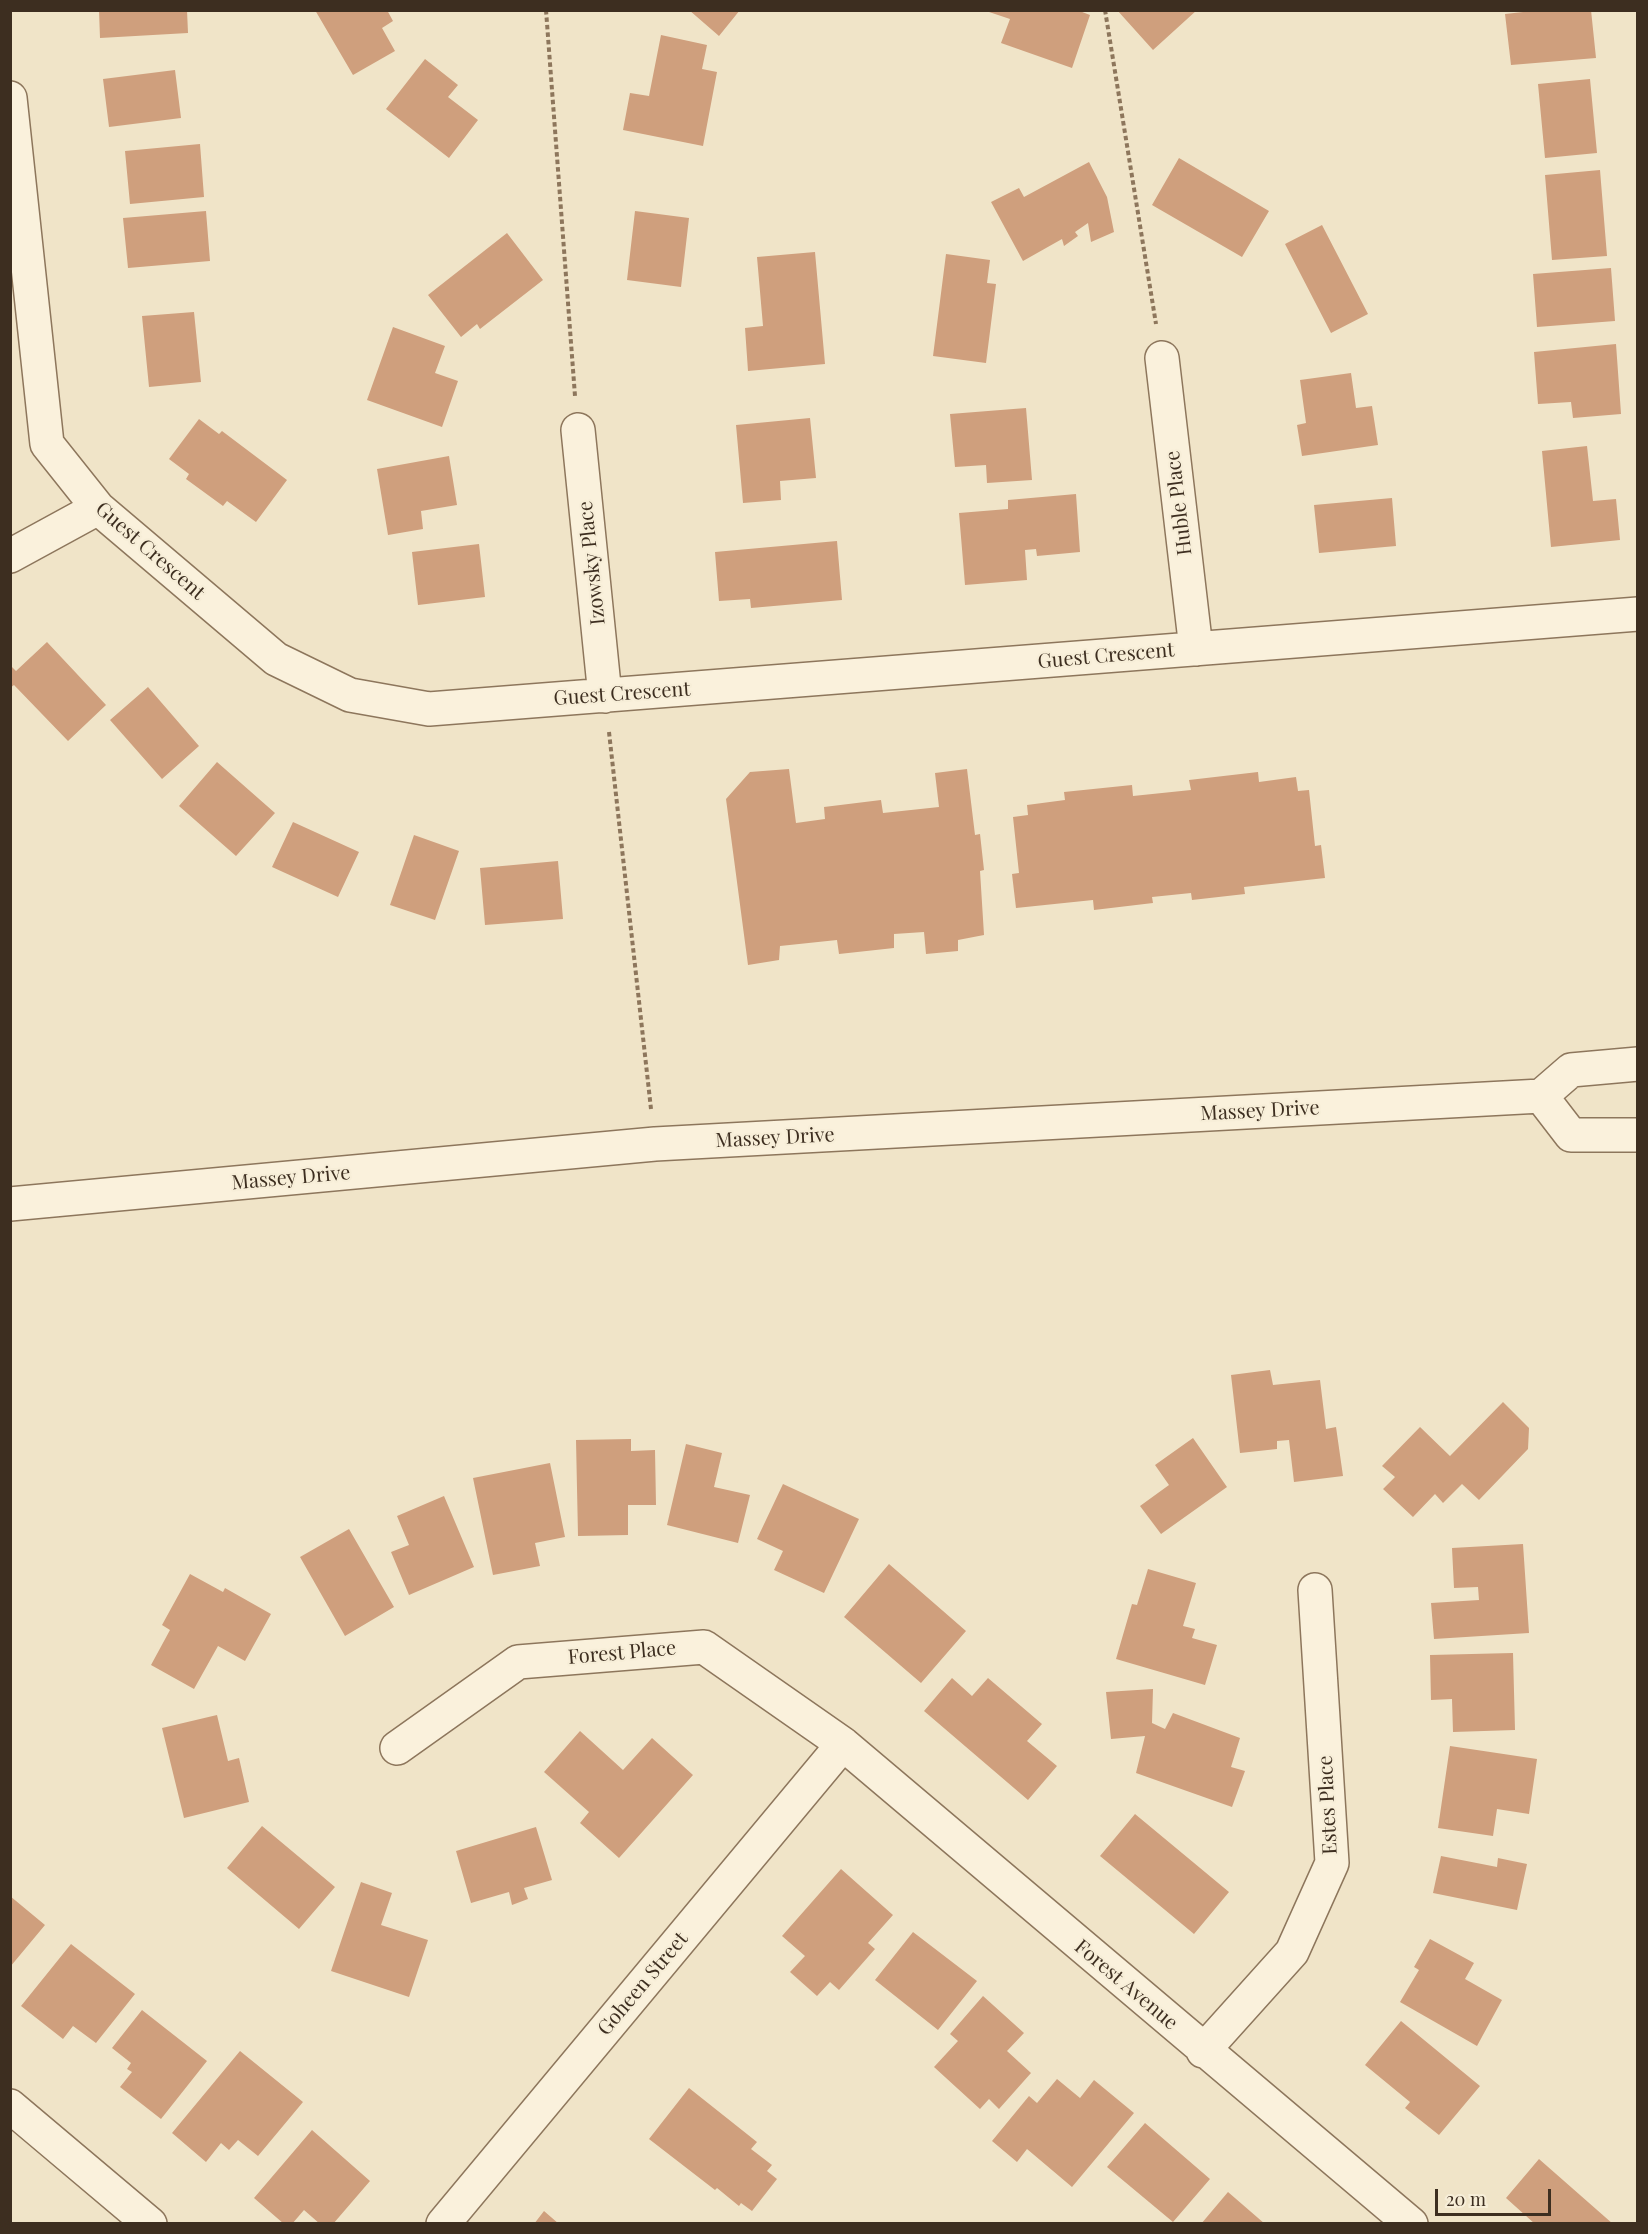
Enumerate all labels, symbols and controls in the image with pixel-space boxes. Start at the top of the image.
street label: Huble Place [1161,449,1197,557]
street label: Guest Crescent [90,497,210,605]
street label: Izowsky Place [574,500,610,626]
street label: Guest Crescent [1037,638,1175,674]
street label: Guest Crescent [553,677,691,711]
street label: Massey Drive [1200,1096,1320,1126]
street label: Massey Drive [715,1123,835,1153]
street label: Massey Drive [231,1161,351,1195]
street label: Forest Place [567,1636,677,1670]
street label: Estes Place [1313,1755,1343,1855]
street label: Goheen Street [593,1927,693,2041]
street label: Forest Avenue [1069,1935,1183,2035]
scale bar [1438,2177,1554,2215]
text: 20 m [1446,2187,1486,2211]

